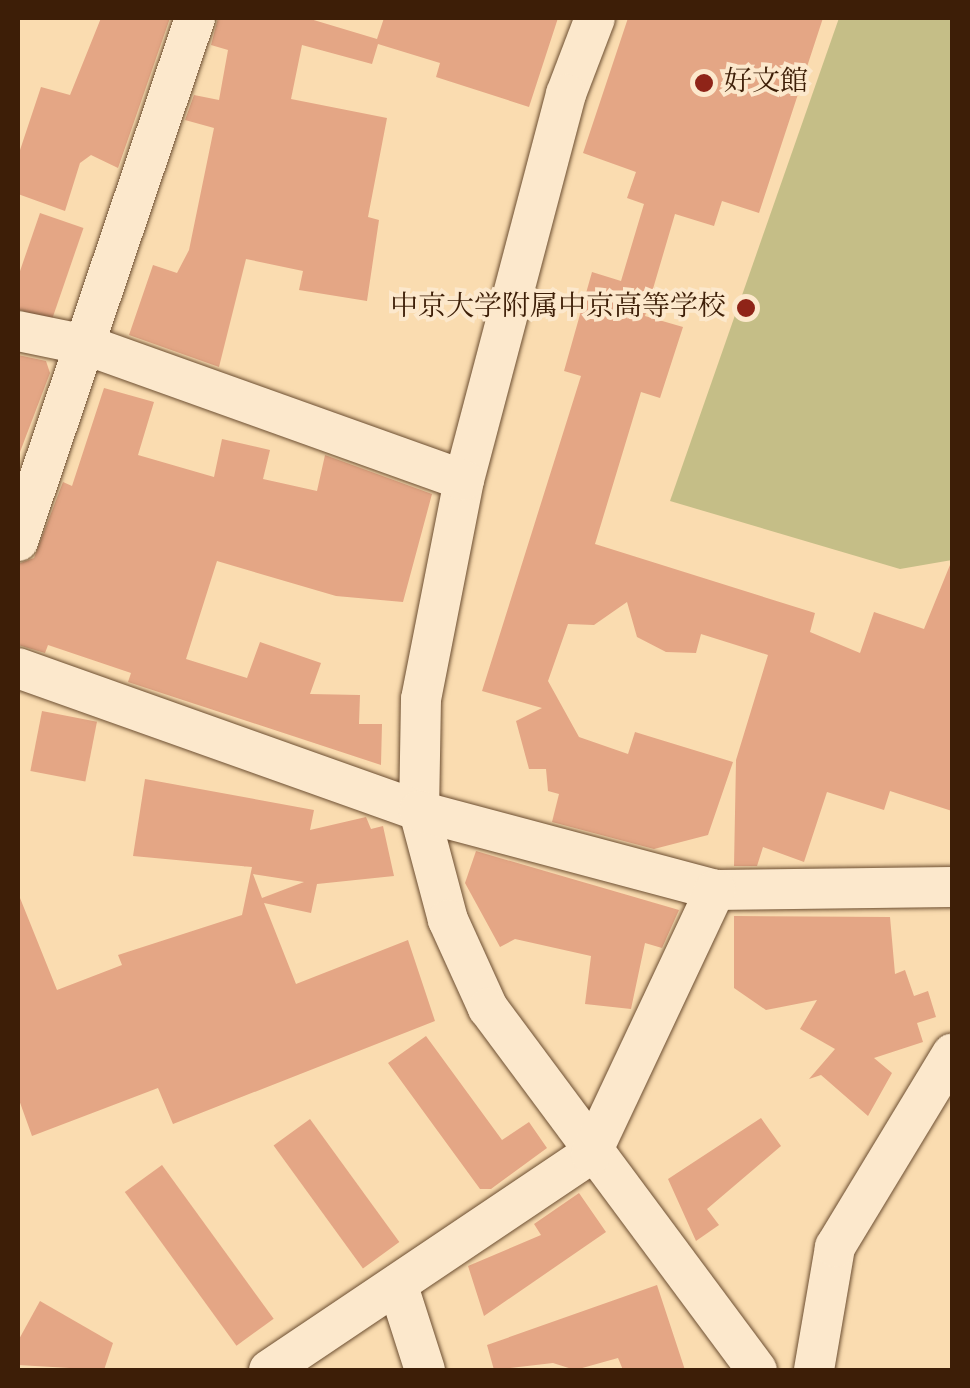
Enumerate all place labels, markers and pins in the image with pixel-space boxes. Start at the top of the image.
place label: 好文館 [724,66,808,100]
marker: 好文館 [693,72,715,94]
place label: 中京大学附属中京高等学校 [390,291,726,325]
marker: 中京大学附属中京高等学校 [735,297,757,319]

